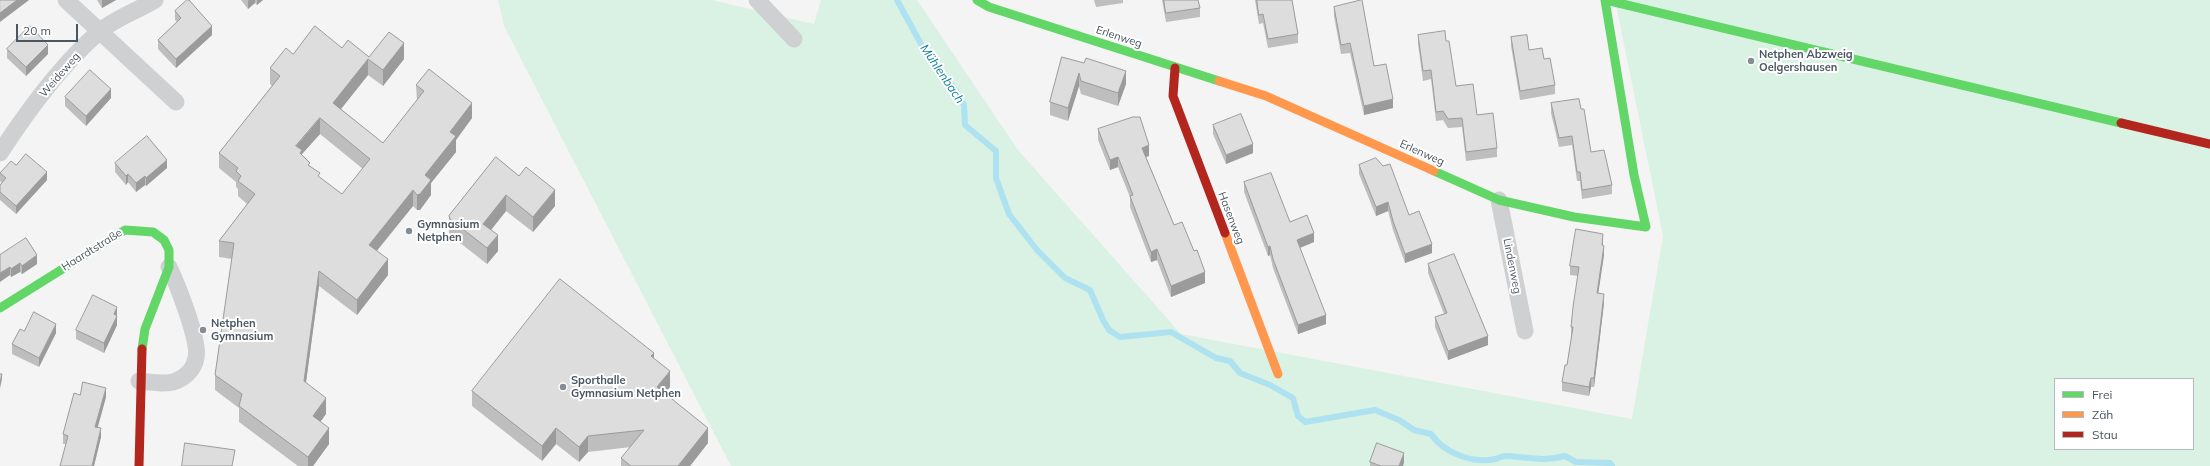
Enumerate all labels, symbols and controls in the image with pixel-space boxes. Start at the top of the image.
scale bar [18,16,80,42]
text: 20 m [23,23,51,38]
street label: Erlenweg [1094,23,1144,51]
water label: Mühlenbach [917,42,967,106]
place label: Netphen Abzweig Oelgershausen [1759,48,1853,74]
street label: Weideweg [37,50,83,100]
marker: Netphen Abzweig Oelgershausen [1746,56,1756,66]
street label: Erlenweg [1398,137,1446,169]
street label: Hasenweg [1215,190,1247,246]
place label: Gymnasium Netphen [417,218,479,244]
street label: Haardtstraße [59,226,125,274]
marker: Gymnasium Netphen [404,226,414,236]
street label: Lindenweg [1500,237,1524,295]
place label: Netphen Gymnasium [211,317,273,343]
marker: Netphen Gymnasium [198,325,208,335]
place label: Sporthalle Gymnasium Netphen [571,374,681,400]
legend [2054,378,2194,450]
marker: Sporthalle Gymnasium Netphen [558,382,568,392]
text: Frei [2092,387,2112,402]
text: Zäh [2092,407,2113,422]
text: Stau [2092,427,2118,442]

